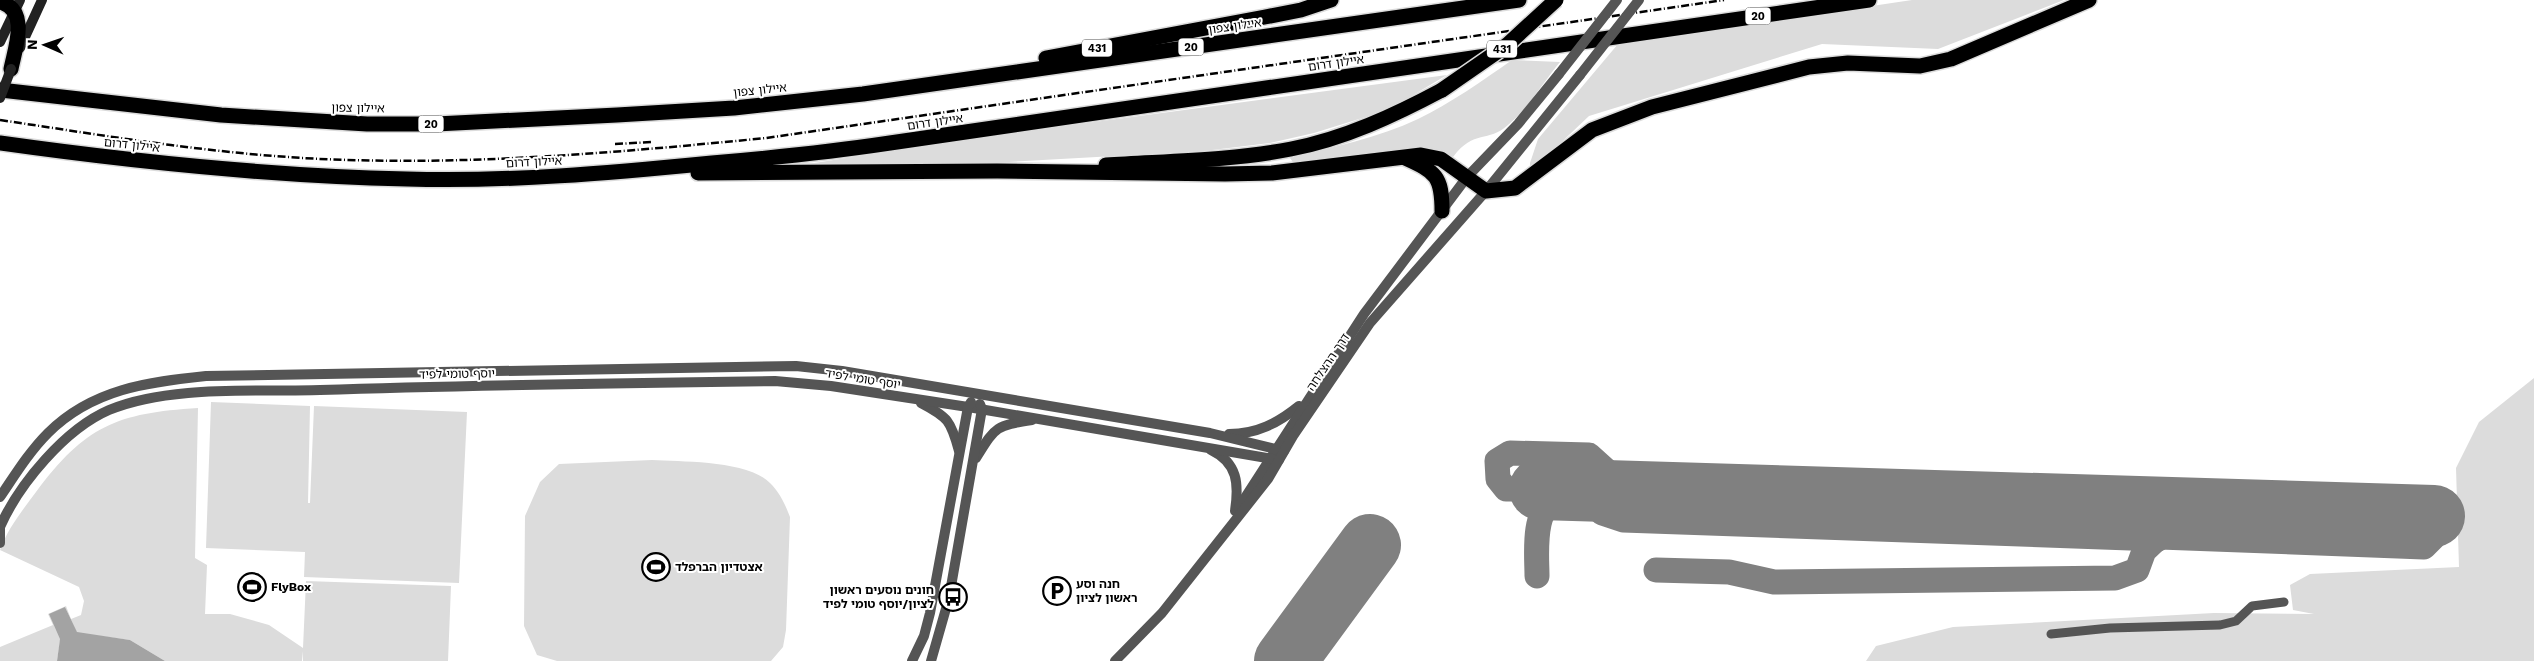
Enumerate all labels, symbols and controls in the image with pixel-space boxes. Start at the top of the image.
road number: 20 [1746,8,1770,24]
street label: איילון צפון [1208,15,1263,37]
north arrow [20,20,70,70]
road number: 20 [1178,38,1204,56]
text: N [24,39,40,50]
road number: 431 [1082,40,1112,56]
road number: 431 [1487,41,1517,58]
street label: איילון דרום [1307,52,1365,74]
street label: איילון צפון [733,80,788,100]
street label: איילון צפון [331,101,385,115]
street label: איילון דרום [906,111,964,133]
road number: 20 [418,116,444,132]
street label: איילון דרום [103,135,161,155]
street label: איילון דרום [505,154,563,170]
street label: דרך ההצלחה [1304,330,1353,393]
street label: יוסף טומי לפיד [419,366,495,382]
street label: יוסף טומי לפיד [824,366,902,392]
sports icon: אצטדיון הברפלד [641,552,671,582]
place label: אצטדיון הברפלד [675,560,763,574]
sports icon: FlyBox [237,572,267,602]
parking icon: חנה וסע ראשון לציון [1042,576,1072,606]
place label: חנה וסע ראשון לציון [1076,577,1137,605]
place label: FlyBox [271,580,311,594]
bus stop icon: חונים נוסעים ראשון לציון/יוסף טומי לפיד [938,582,968,612]
place label: חונים נוסעים ראשון לציון/יוסף טומי לפיד [823,583,934,611]

